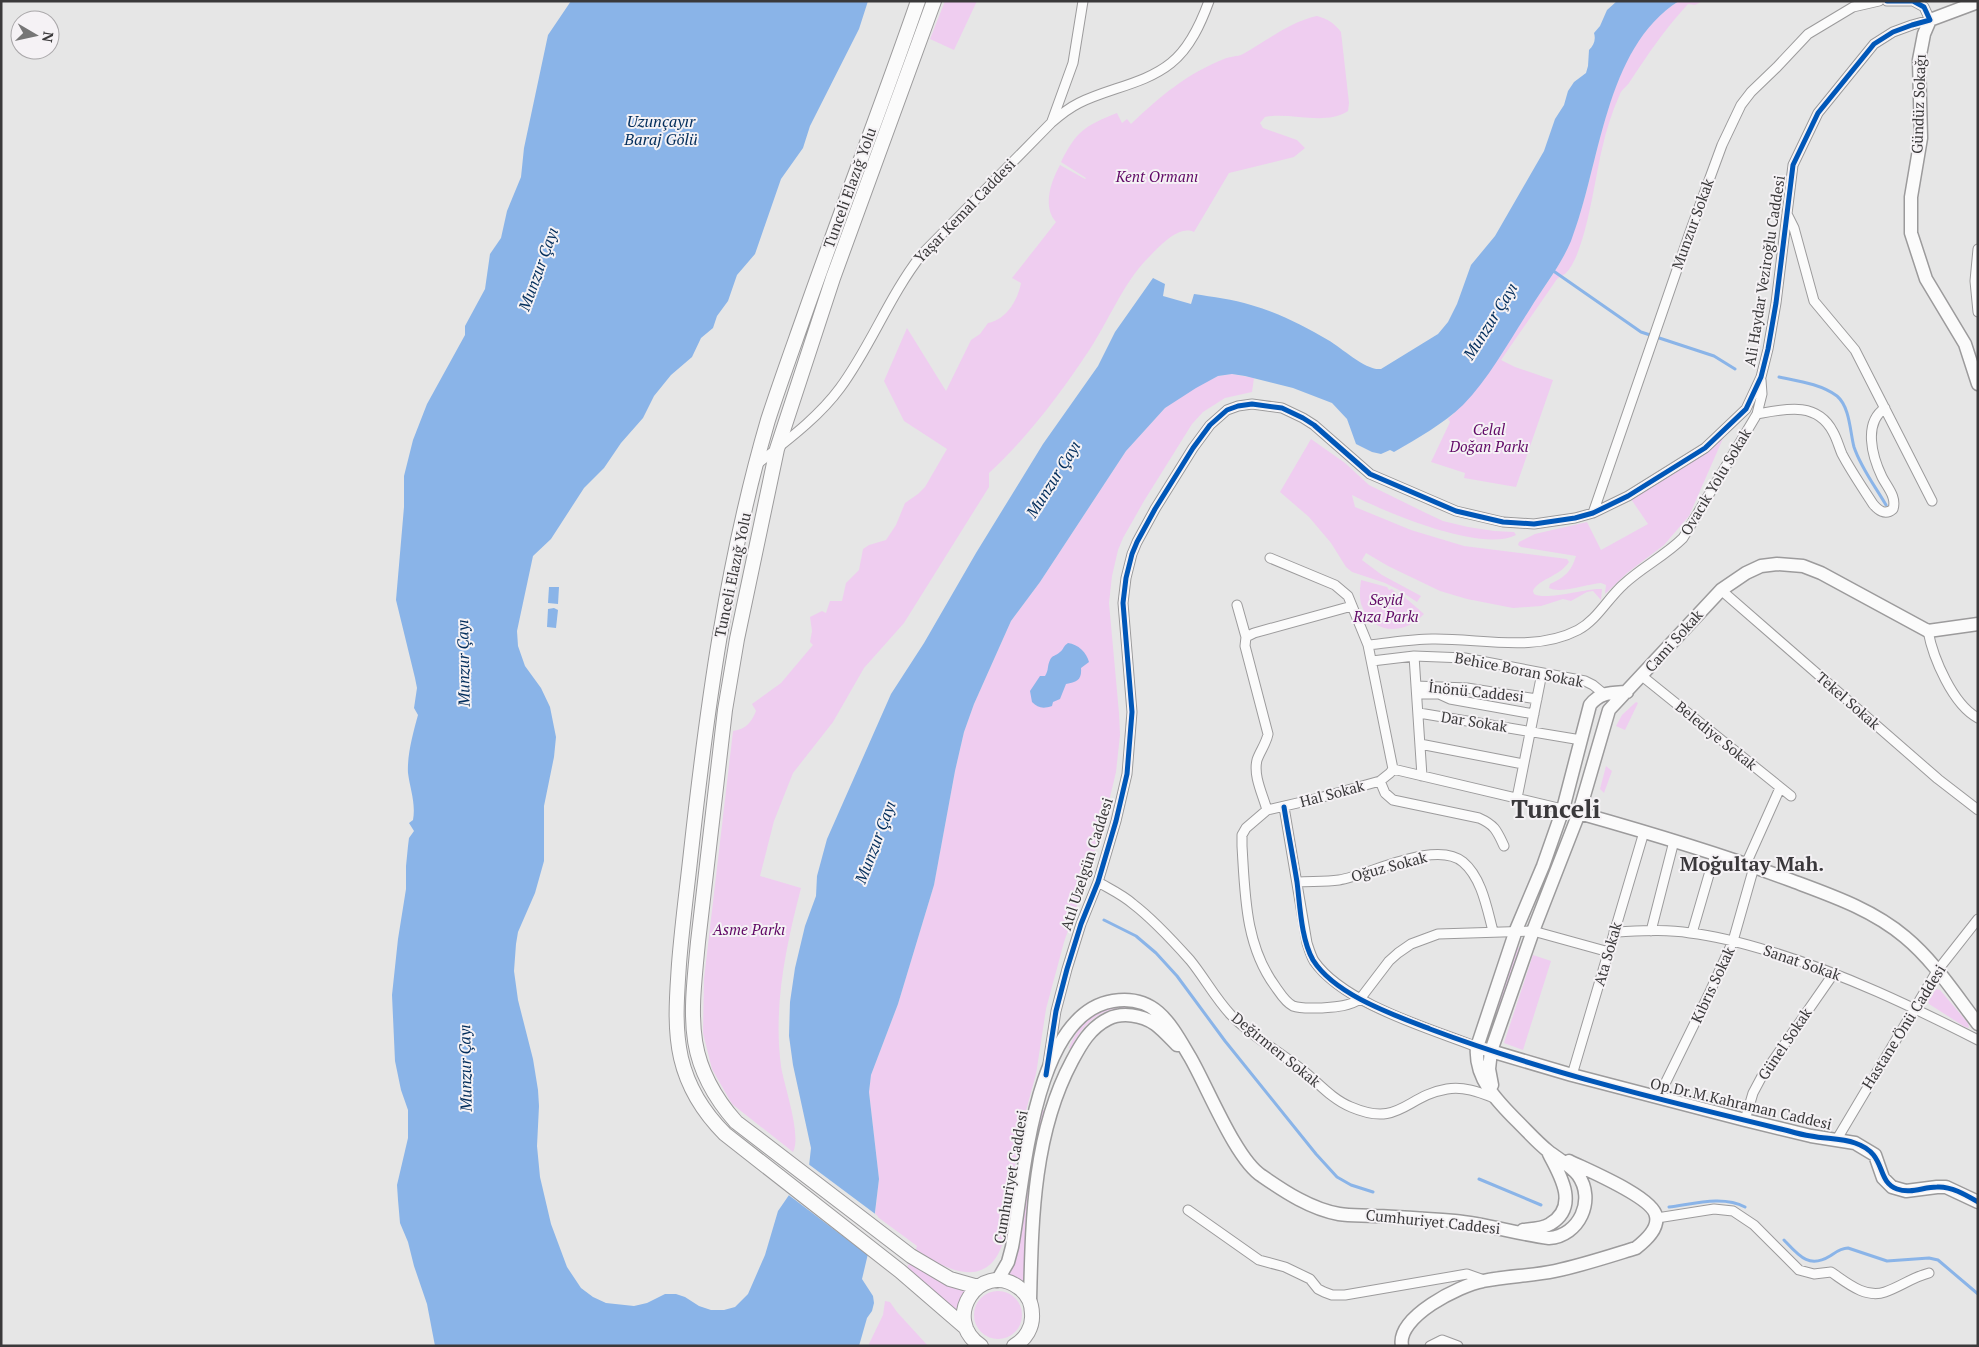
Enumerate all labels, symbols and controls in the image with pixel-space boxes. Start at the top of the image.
north arrow [10,10,60,60]
text: N [38,30,59,44]
street label: Gündüz Sokağı [1906,54,1930,154]
water label: Uzunçayır Baraj Gölü [623,110,698,150]
street label: Tunceli Elazığ Yolu [818,124,880,251]
street label: Yaşar Kemal Caddesi [909,154,1019,267]
park label: Kent Ormanı [1115,166,1198,186]
street label: Ali Haydar Veziroğlu Caddesi [1739,174,1789,368]
street label: Munzur Sokak [1666,175,1718,272]
water label: Munzur Çayı [512,224,563,315]
water label: Munzur Çayı [1457,278,1522,365]
park label: Celal Doğan Parkı [1448,419,1529,456]
street label: Ovacık Yolu Sokak [1675,424,1755,539]
water label: Munzur Çayı [1020,436,1085,523]
street label: Tunceli Elazığ Yolu [709,510,755,639]
park label: Seyid Rıza Parkı [1352,589,1419,626]
street label: Cami Sokak [1640,605,1707,676]
water label: Munzur Çayı [451,619,475,708]
street label: Behice Boran Sokak [1453,647,1586,691]
street label: Tekel Sokak [1812,667,1885,734]
street label: İnönü Caddesi [1427,676,1525,706]
street label: Belediye Sokak [1672,696,1762,774]
street label: Dar Sokak [1440,706,1509,736]
street label: Hal Sokak [1297,775,1366,811]
district label: Tunceli [1511,792,1601,825]
street label: Atıl Uzelgün Caddesi [1055,795,1117,933]
water label: Munzur Çayı [849,797,901,888]
street label: Oğuz Sokak [1348,846,1429,886]
district label: Moğultay Mah. [1680,850,1824,877]
park label: Asme Parkı [712,919,785,939]
street label: Ata Sokak [1588,919,1626,988]
street label: Sanat Sokak [1761,939,1844,985]
street label: Kıbrıs Sokak [1686,943,1739,1026]
street label: Hastane Önü Caddesi [1857,961,1950,1092]
street label: Günel Sokak [1753,1003,1816,1083]
street label: Değirmen Sokak [1228,1007,1325,1091]
water label: Munzur Çayı [453,1024,477,1113]
street label: Op.Dr.M.Kahraman Caddesi [1648,1072,1834,1134]
street label: Cumhuriyet Caddesi [988,1108,1032,1245]
street label: Cumhuriyet Caddesi [1365,1204,1501,1238]

